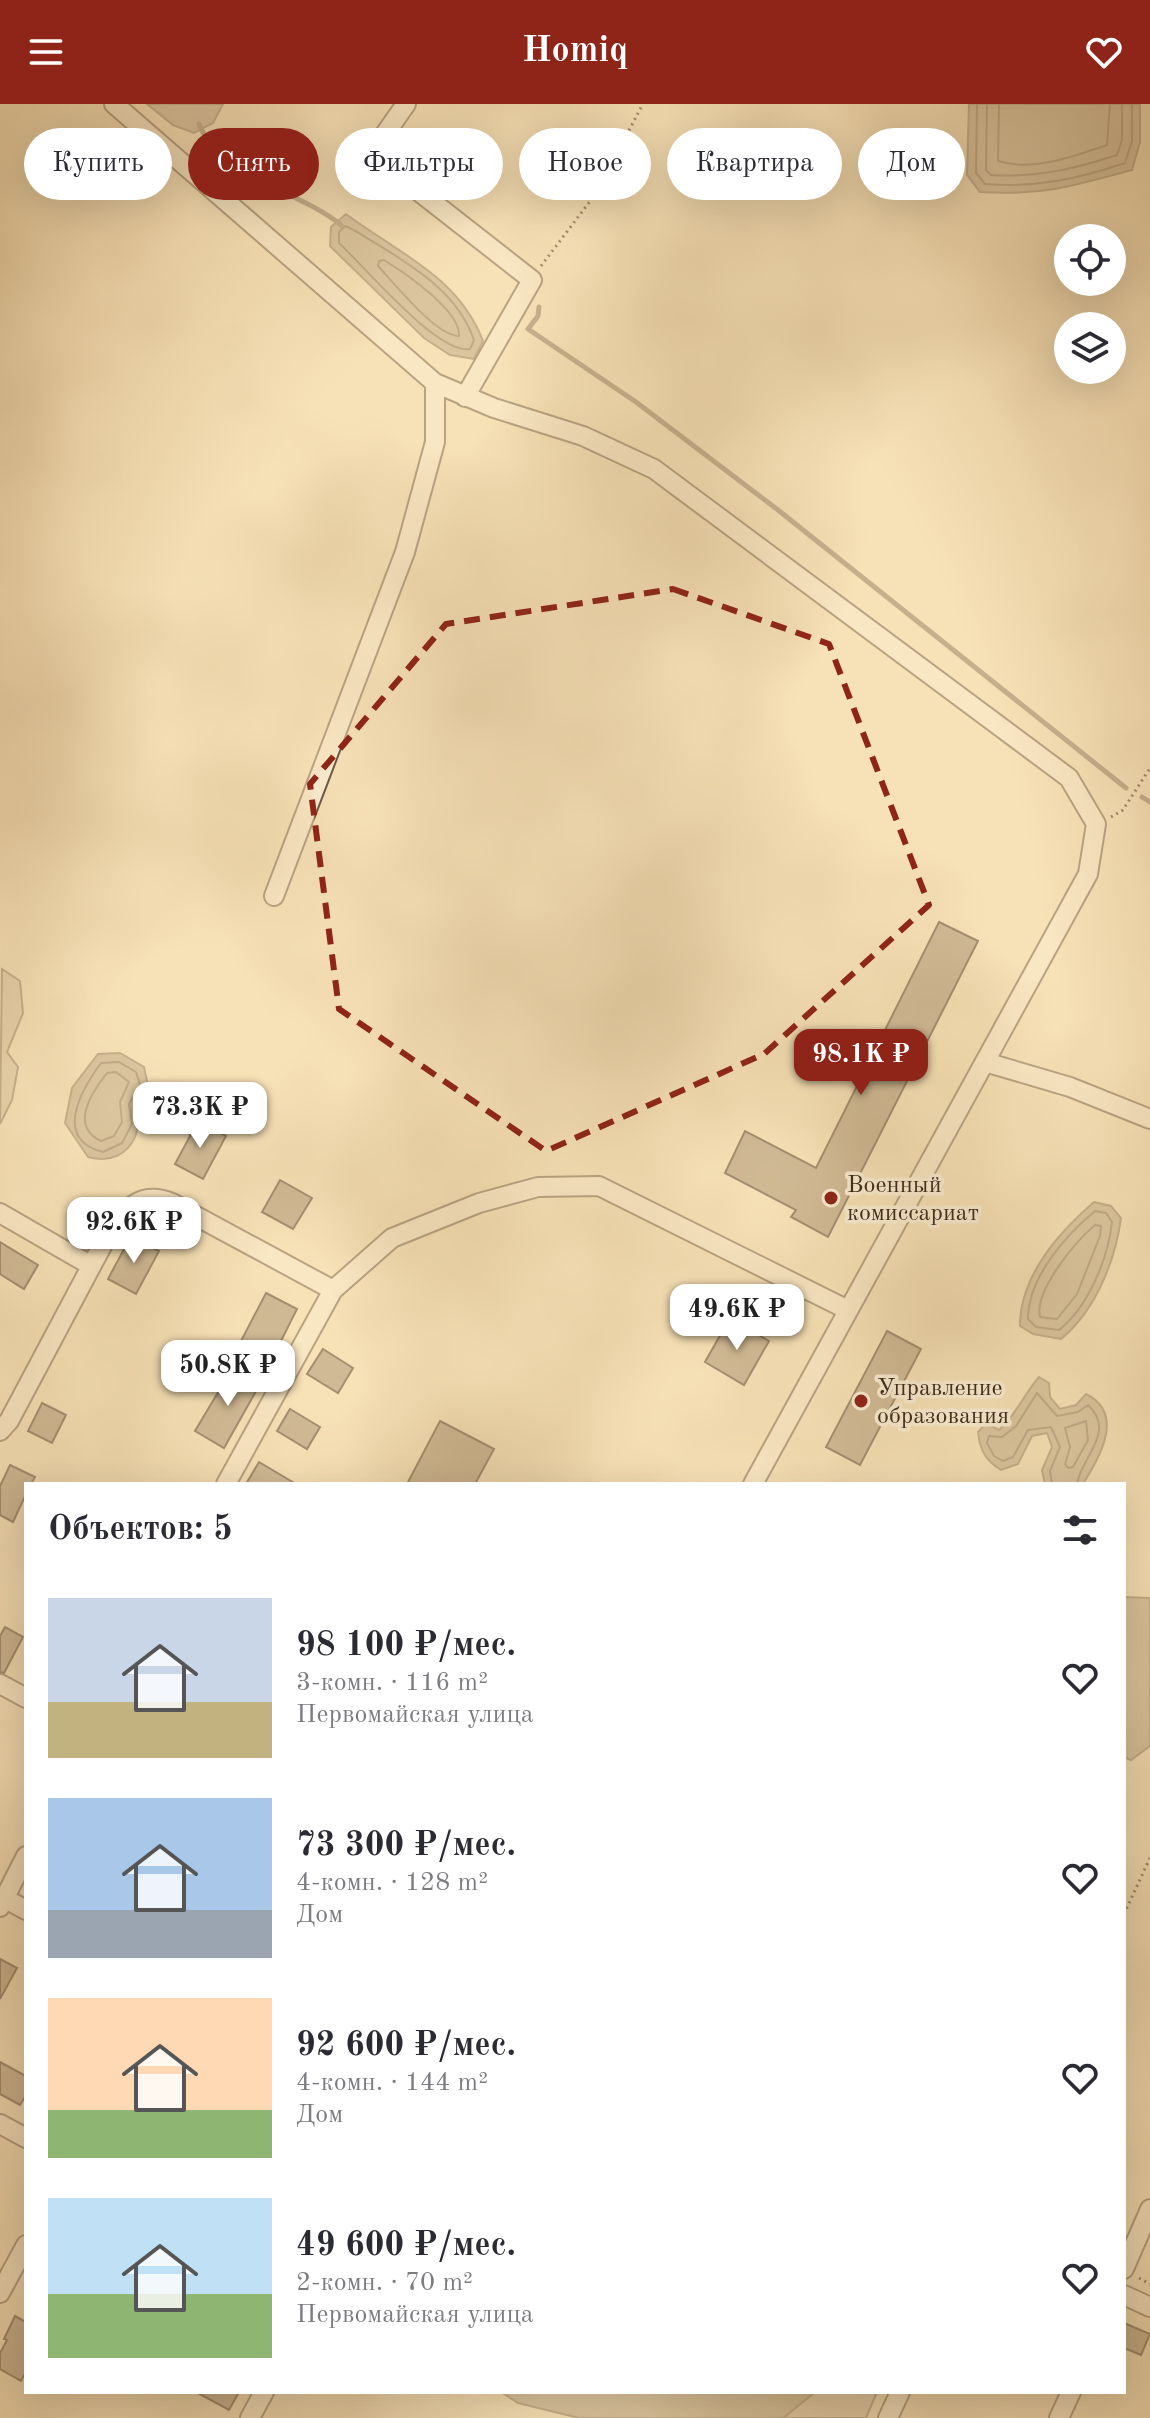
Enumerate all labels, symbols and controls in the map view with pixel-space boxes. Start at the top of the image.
icon: menu [24,30,68,74]
icon: heart [1082,30,1126,74]
text: Homiq [522,34,628,70]
chip: Купить [24,128,172,200]
chip: Снять [188,128,319,200]
chip: Фильтры [335,128,503,200]
chip: Новое [519,128,651,200]
chip: Квартира [667,128,842,200]
chip: Дом [858,128,965,200]
map controls [1054,224,1126,384]
button: locate [1054,224,1126,296]
button: layers [1054,312,1126,384]
pin: 98.1K ₽ [787,1029,935,1097]
text: 98.1K ₽ [812,1042,910,1068]
pin: 73.3K ₽ [126,1082,274,1150]
text: 73.3K ₽ [151,1095,249,1121]
place label: Военный комиссариат [847,1174,979,1226]
marker: Военный комиссариат [822,1189,840,1207]
pin: 92.6K ₽ [60,1197,208,1265]
text: 92.6K ₽ [85,1210,183,1236]
pin: 49.6K ₽ [663,1284,811,1352]
text: 49.6K ₽ [688,1297,786,1323]
pin: 50.8K ₽ [154,1340,302,1408]
text: 50.8K ₽ [179,1353,277,1379]
place label: Управление образования [877,1377,1009,1429]
marker: Управление образования [852,1392,870,1410]
icon: filters [1058,1508,1102,1552]
text: Объектов: 5 [48,1513,233,1547]
text: 98 100 ₽/мес. [296,1629,516,1663]
icon: home [112,1630,208,1726]
icon: heart [1058,1656,1102,1700]
text: 3-комн. · 116 m² [296,1670,488,1696]
text: Первомайская улица [296,1702,534,1728]
text: 73 300 ₽/мес. [296,1829,516,1863]
icon: home [112,1830,208,1926]
icon: heart [1058,1856,1102,1900]
text: 4-комн. · 128 m² [296,1870,488,1896]
text: Дом [296,1902,343,1928]
text: 92 600 ₽/мес. [296,2029,516,2063]
icon: home [112,2030,208,2126]
icon: heart [1058,2056,1102,2100]
text: 4-комн. · 144 m² [296,2070,488,2096]
text: Дом [296,2102,343,2128]
text: 49 600 ₽/мес. [296,2229,516,2263]
icon: home [112,2230,208,2326]
icon: heart [1058,2256,1102,2300]
text: 2-комн. · 70 m² [296,2270,473,2296]
text: Первомайская улица [296,2302,534,2328]

